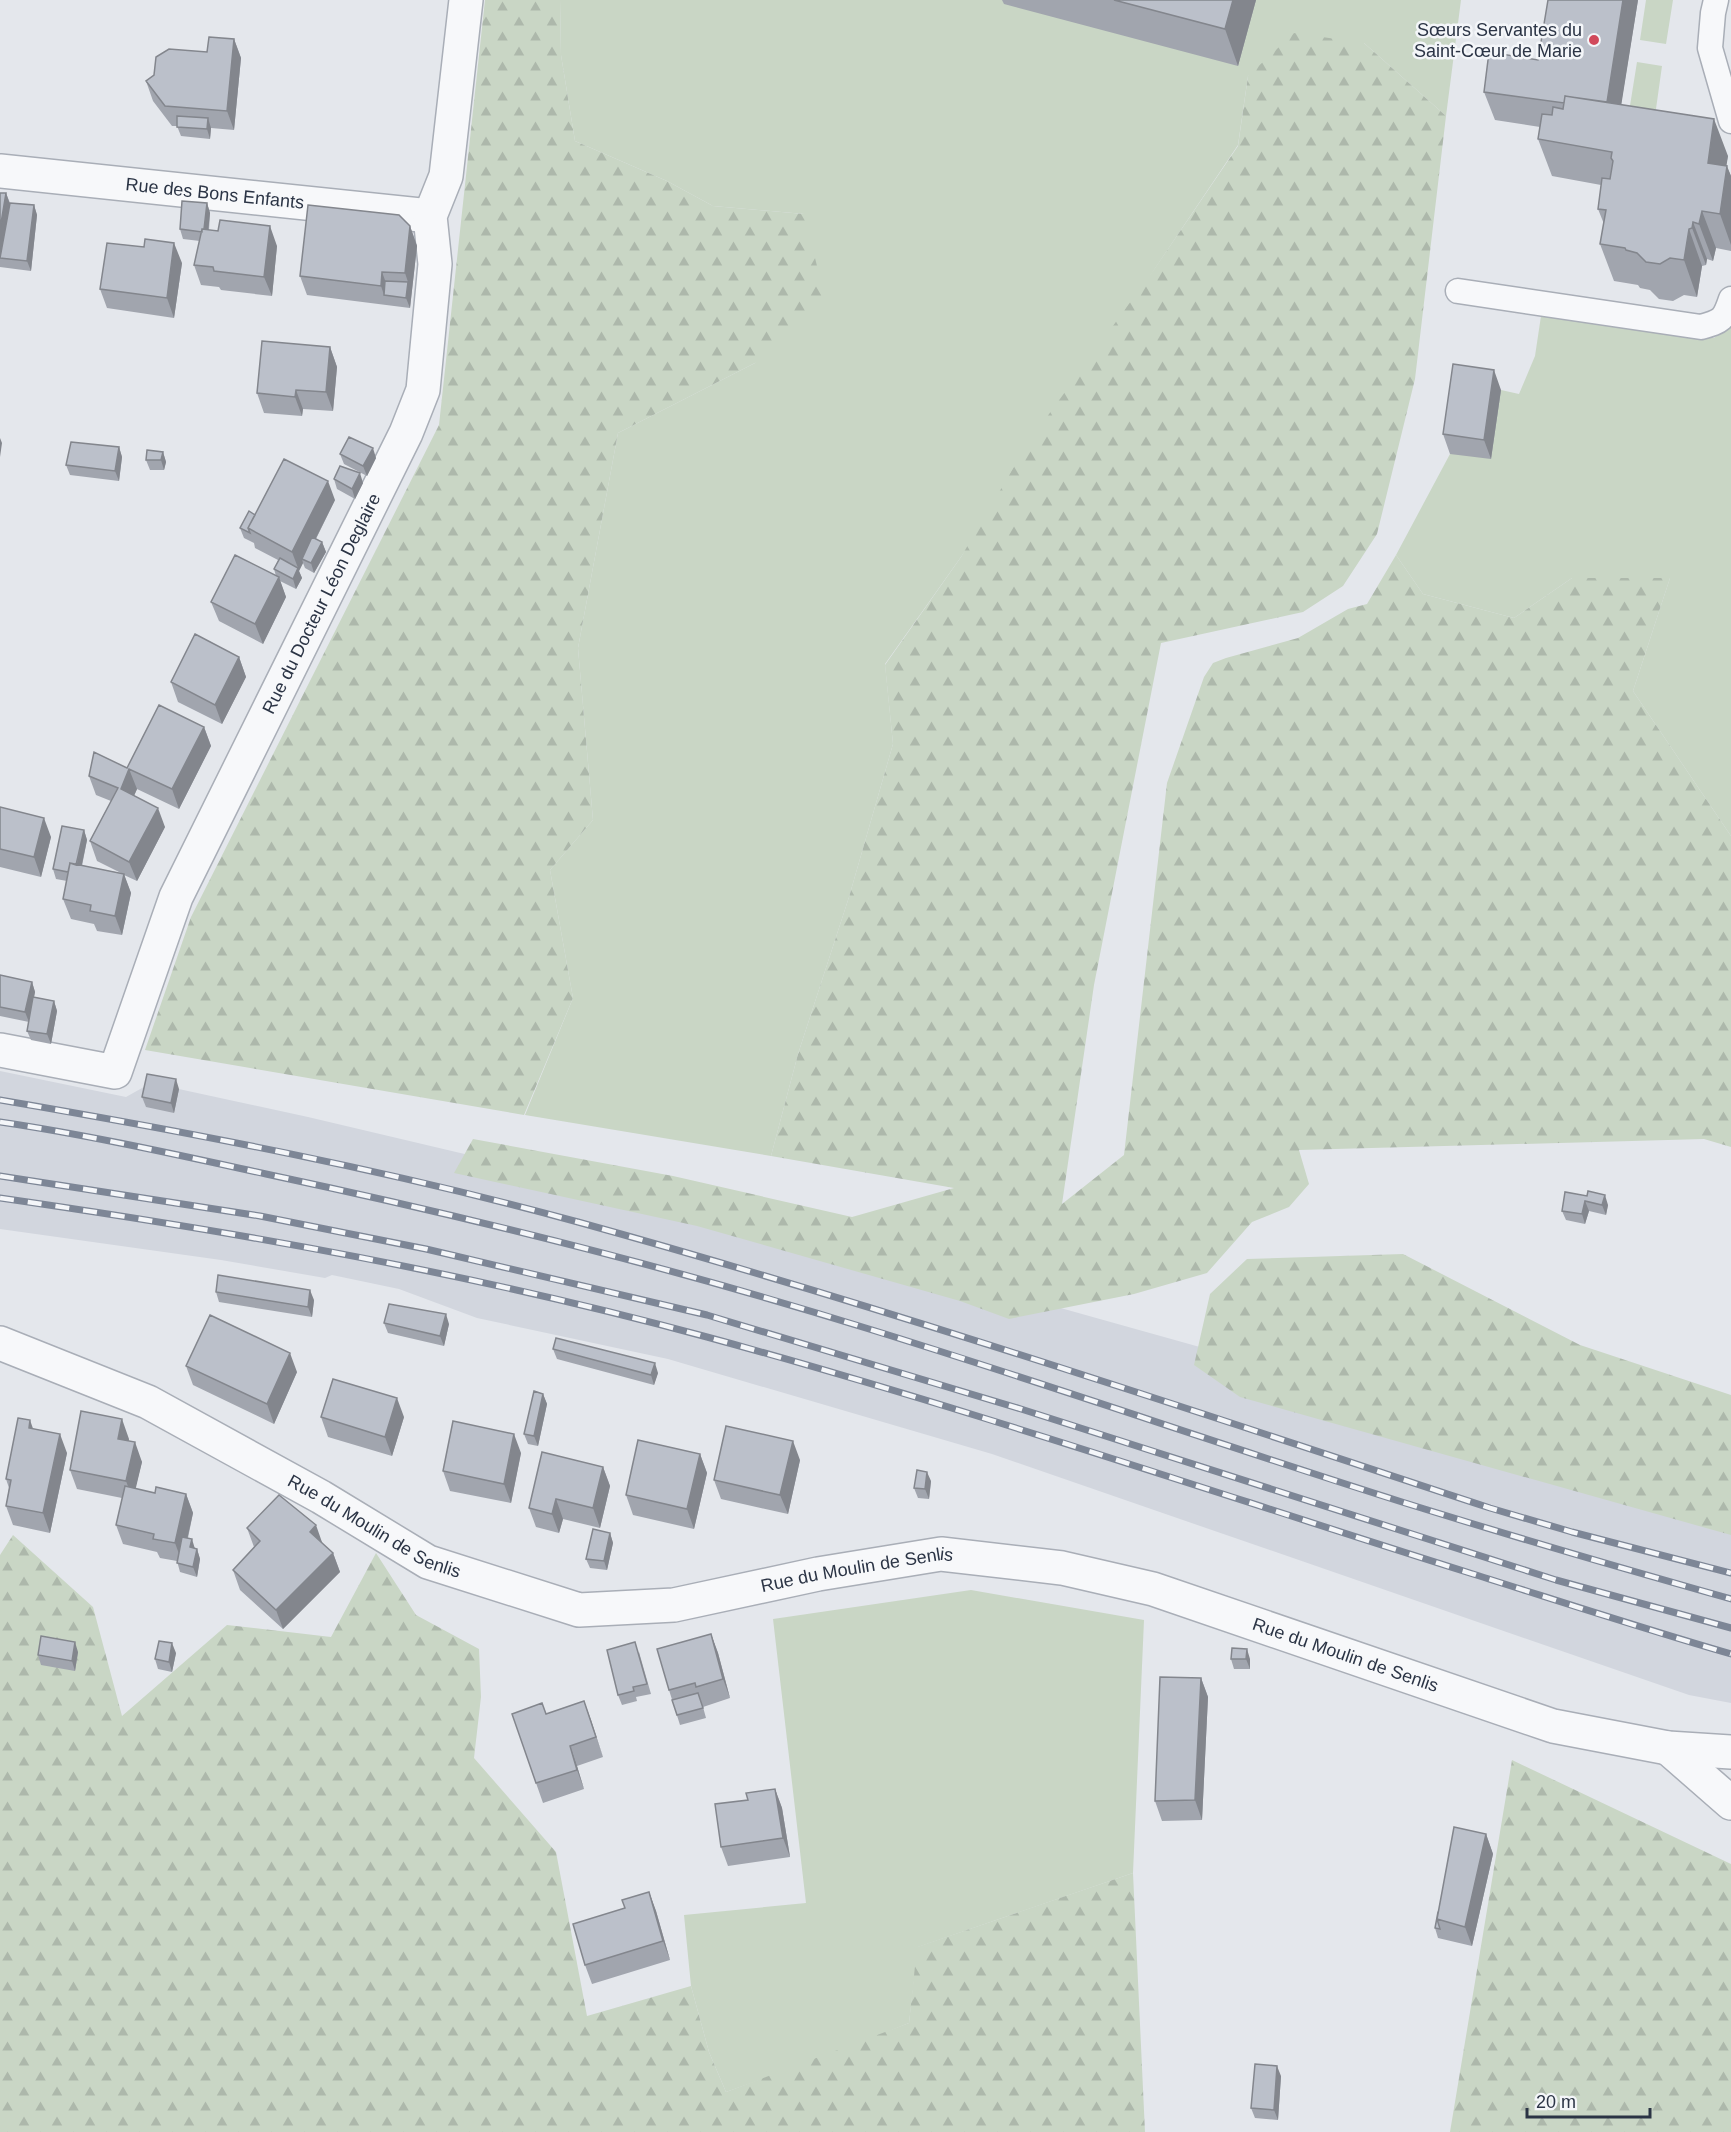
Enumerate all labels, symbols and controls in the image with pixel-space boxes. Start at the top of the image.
place label: Sœurs Servantes du Saint-Cœur de Marie [1414,20,1582,61]
marker: Sœurs Servantes du Saint-Cœur de Marie [1587,33,1601,47]
street label: Rue des Bons Enfants [125,174,305,213]
street label: Rue du Docteur Léon Deglaire [258,490,384,717]
street label: Rue du Moulin de Senlis [284,1471,463,1582]
street label: Rue du Moulin de Senlis [759,1544,954,1596]
street label: Rue du Moulin de Senlis [1250,1614,1441,1696]
scale bar [1527,2081,1650,2119]
text: 20 m [1536,2092,1576,2112]

